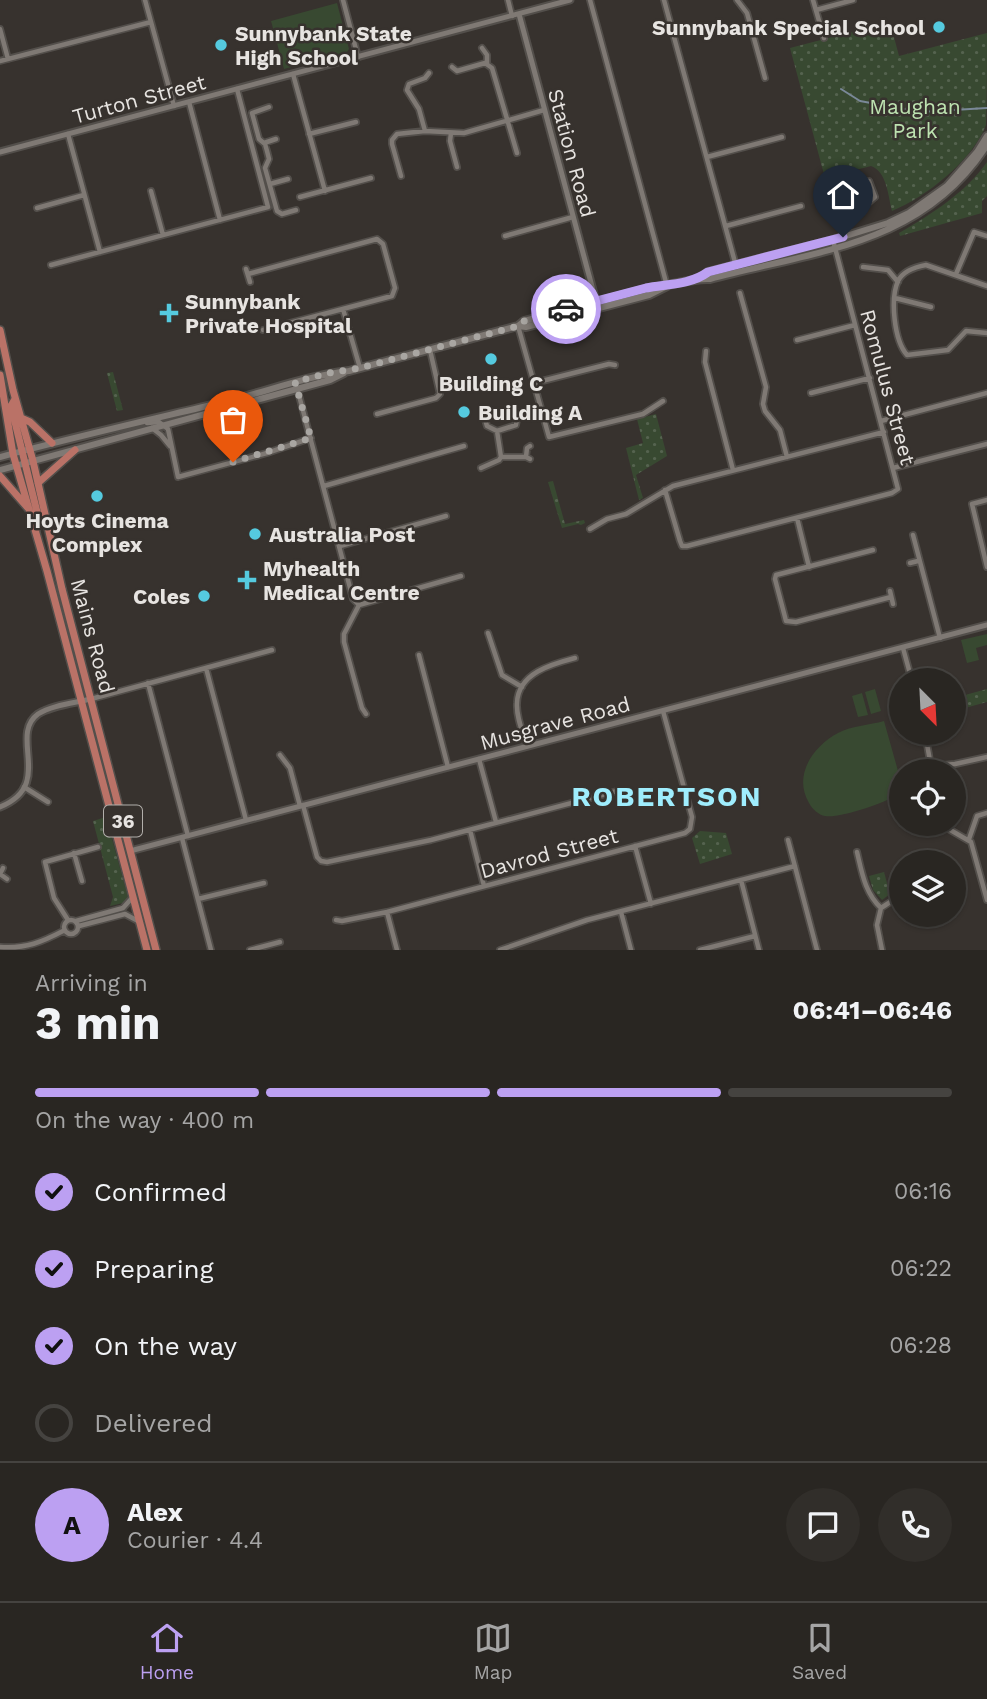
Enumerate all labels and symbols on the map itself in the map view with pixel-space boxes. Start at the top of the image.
place label: Sunnybank Special School [652,15,925,40]
marker: Sunnybank Special School [931,19,947,35]
place label: Sunnybank State High School [235,21,412,70]
marker: Sunnybank State High School [213,37,229,53]
street label: Turton Street [70,69,209,129]
street label: Station Road [543,86,601,220]
park label: Maughan Park [869,94,961,143]
pin [813,165,873,237]
courier [531,274,601,344]
place label: Sunnybank Private Hospital [185,289,352,338]
marker: Sunnybank Private Hospital [159,303,179,323]
street label: Romulus Street [855,306,921,468]
marker: Building C [483,351,499,367]
place label: Building C [439,371,543,396]
pin [203,390,263,462]
place label: Building A [478,400,583,425]
marker: Building A [456,404,472,420]
marker: Hoyts Cinema Complex [89,488,105,504]
place label: Hoyts Cinema Complex [25,508,169,557]
place label: Australia Post [269,522,415,547]
marker: Australia Post [247,526,263,542]
place label: Myhealth Medical Centre [263,556,420,605]
marker: Myhealth Medical Centre [237,570,257,590]
street label: Mains Road [66,576,120,696]
place label: Coles [133,584,190,609]
marker: Coles [196,588,212,604]
north arrow [889,668,966,746]
street label: Musgrave Road [477,691,633,755]
district label: ROBERTSON [571,780,763,813]
road number: 36 [104,806,142,836]
street label: Davrod Street [477,823,621,883]

